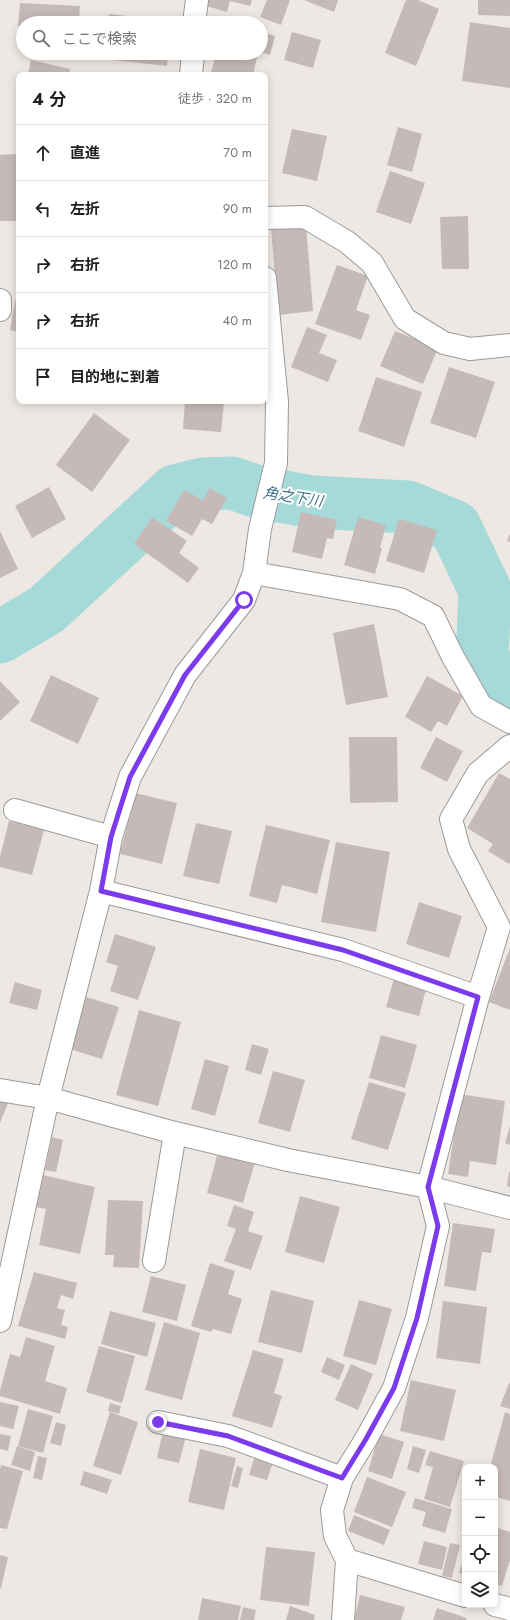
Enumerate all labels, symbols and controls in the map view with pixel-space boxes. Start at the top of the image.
search box [16,16,268,60]
icon: search [30,27,52,49]
text: ここで検索 [62,28,137,50]
text: 4 分 [32,87,66,111]
text: 徒歩 · 320 m [178,89,252,108]
icon: ahead [32,142,54,164]
text: 直進 [70,142,100,164]
text: 70 m [223,143,252,162]
icon: left [32,198,54,220]
text: 左折 [70,198,100,220]
text: 90 m [223,199,252,218]
icon: right [32,254,54,276]
text: 右折 [70,254,100,276]
text: 120 m [217,255,252,274]
icon: right [32,310,54,332]
text: 右折 [70,310,100,332]
text: 40 m [223,311,252,330]
icon: arrive [32,366,54,388]
text: 目的地に到着 [70,366,160,388]
water label: 角之下川 [262,481,326,513]
route start [235,591,253,609]
route end [149,1413,167,1431]
map controls [462,1464,498,1608]
button: + [462,1464,498,1500]
button: − [462,1500,498,1536]
button: locate [462,1536,498,1572]
button: layers [462,1572,498,1608]

